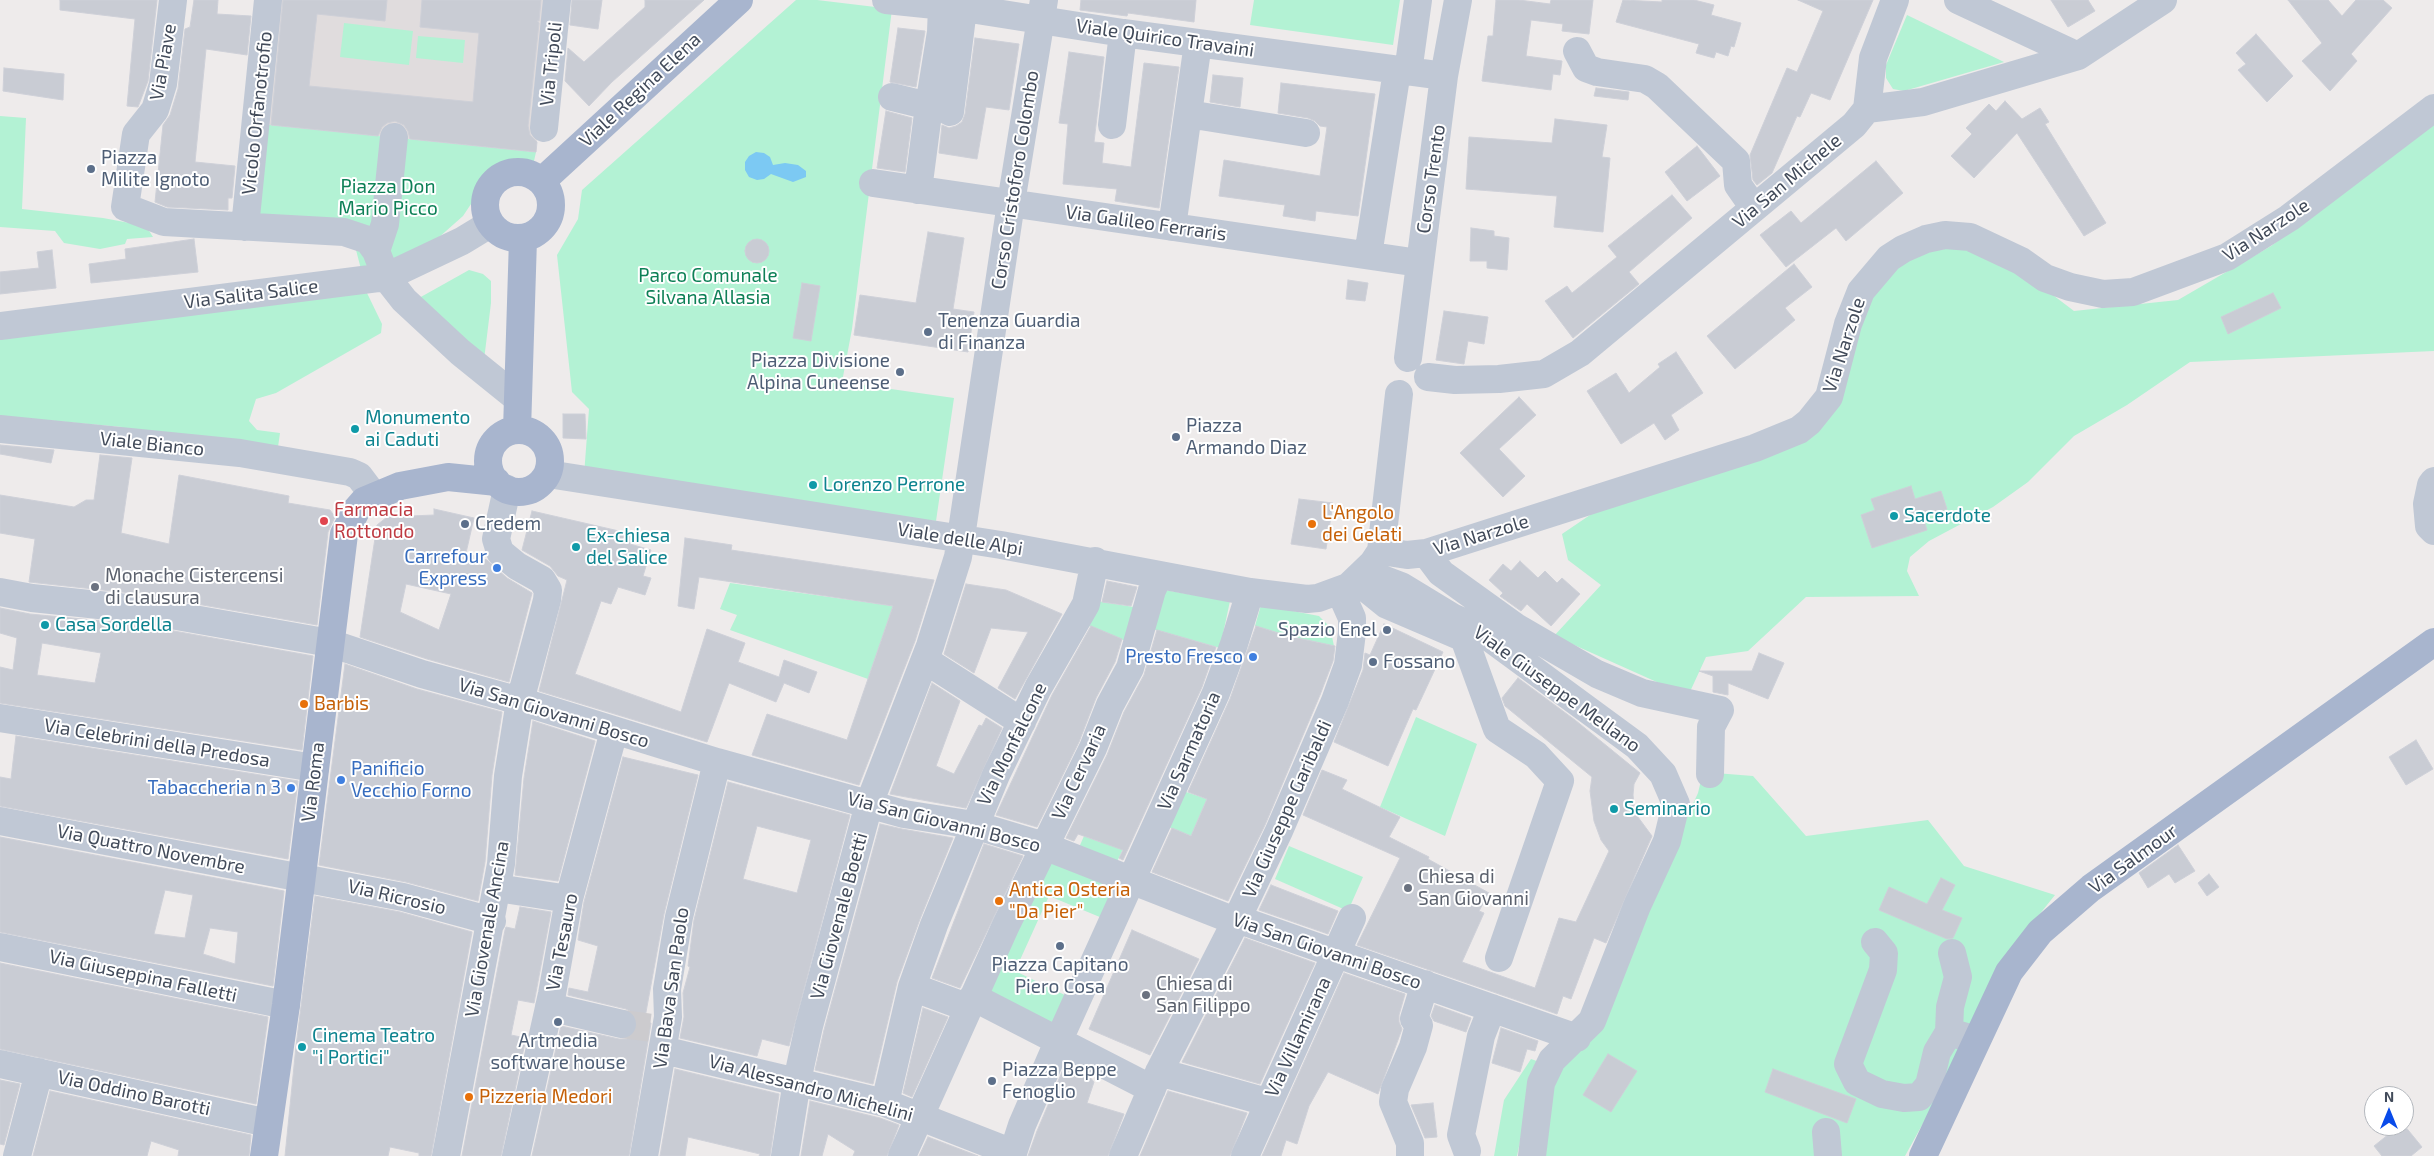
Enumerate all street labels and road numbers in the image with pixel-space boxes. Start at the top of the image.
street label: Viale Quirico Travaini [1074,14,1256,62]
street label: Via Tripoli [535,21,567,107]
street label: Via Piave [145,22,181,102]
street label: Viale Regina Elena [575,28,705,152]
street label: Vicolo Orfanotrofio [237,30,277,196]
street label: Corso Cristoforo Colombo [986,69,1044,291]
street label: Corso Trento [1412,123,1450,235]
street label: Via San Michele [1728,129,1846,233]
street label: Via Narzole [2218,194,2314,266]
street label: Via Galileo Ferraris [1064,200,1228,246]
street label: Via Salita Salice [183,274,319,314]
street label: Via Narzole [1818,295,1870,395]
street label: Viale Bianco [99,427,205,461]
street label: Via Narzole [1430,510,1532,560]
street label: Viale delle Alpi [896,518,1024,560]
street label: Viale Giuseppe Mellano [1469,621,1645,757]
street label: Via San Giovanni Bosco [456,673,652,753]
street label: Via Monfalcone [972,679,1052,809]
street label: Via Sarmatoria [1153,688,1225,814]
street label: Via Celebrini della Predosa [42,714,272,772]
street label: Via Giuseppe Garibaldi [1238,717,1336,901]
street label: Via Cervaria [1047,721,1111,823]
street label: Via Roma [297,741,329,823]
street label: Via San Giovanni Bosco [845,787,1043,857]
street label: Via Salmour [2084,819,2182,899]
street label: Via Quattro Novembre [55,820,247,878]
street label: Via Giovenale Boetti [806,830,872,1002]
street label: Via Giovenale Ancina [460,839,514,1019]
street label: Via Ricrosio [346,875,448,919]
street label: Via Tesauro [541,891,583,993]
street label: Via Bava San Paolo [648,906,694,1070]
street label: Via San Giovanni Bosco [1230,908,1424,994]
street label: Via Giuseppina Falletti [47,945,239,1007]
street label: Via Villamirana [1260,973,1336,1101]
street label: Via Alessandro Michelini [706,1050,916,1126]
street label: Via Oddino Barotti [55,1066,213,1120]

